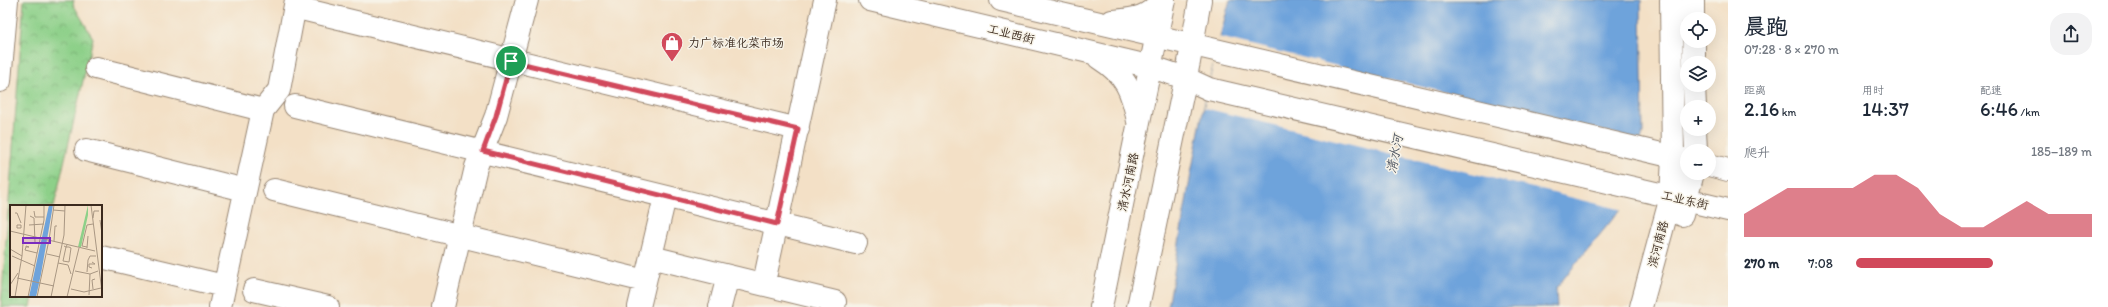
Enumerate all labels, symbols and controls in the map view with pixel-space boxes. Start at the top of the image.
map controls [1680,12,1716,180]
button: locate [1680,12,1716,48]
text: 晨跑 [1744,13,1788,40]
button: share [2050,13,2092,55]
street label: 工业西街 [986,21,1036,47]
shop icon: 力广标准化菜市场 [659,30,685,63]
place label: 力广标准化菜市场 [688,36,784,50]
text: 07:28 · 8 × 270 m [1744,42,1839,57]
pin [494,44,528,78]
icon: arrive [500,50,522,72]
button: layers [1680,56,1716,92]
text: 距离 [1744,84,1766,97]
text: 用时 [1862,84,1884,97]
text: 配速 [1980,84,2002,97]
text: 2.16 [1744,97,1779,121]
text: 14:37 [1862,97,1909,121]
text: 6:46 [1980,97,2018,121]
button: + [1680,100,1716,136]
text: km [1779,106,1796,119]
text: /km [2018,106,2040,119]
water label: 清水河 [1383,132,1406,175]
button: − [1680,144,1716,180]
text: 185–189 m [2031,144,2092,159]
text: 爬升 [1744,145,1770,160]
street label: 清水河南路 [1115,151,1141,213]
street label: 工业东街 [1660,188,1710,212]
inset map [10,205,102,297]
street label: 滨河南路 [1645,219,1671,269]
text: 270 m [1744,256,1779,271]
text: 7:08 [1808,256,1833,271]

